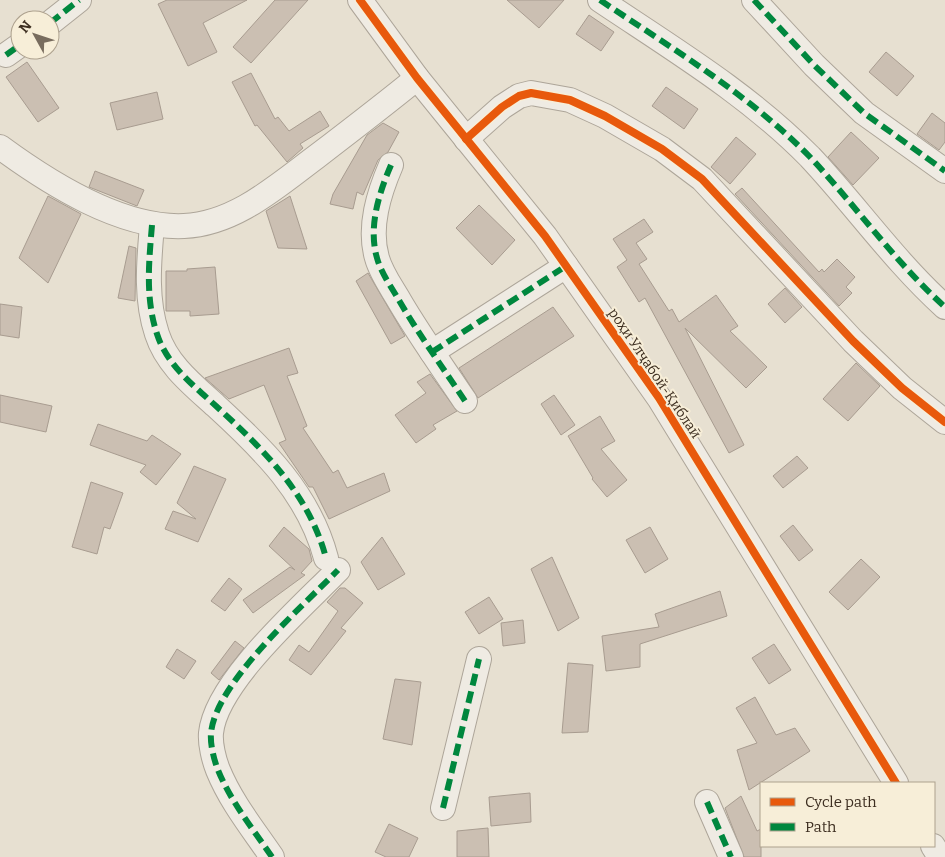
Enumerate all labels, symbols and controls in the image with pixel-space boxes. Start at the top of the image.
north arrow [10,10,60,60]
text: N [15,17,36,37]
street label: роҳи Улҷабой-Қиблаӣ [605,305,704,442]
legend [760,782,935,847]
text: Cycle path [805,793,877,811]
text: Path [805,818,837,836]

